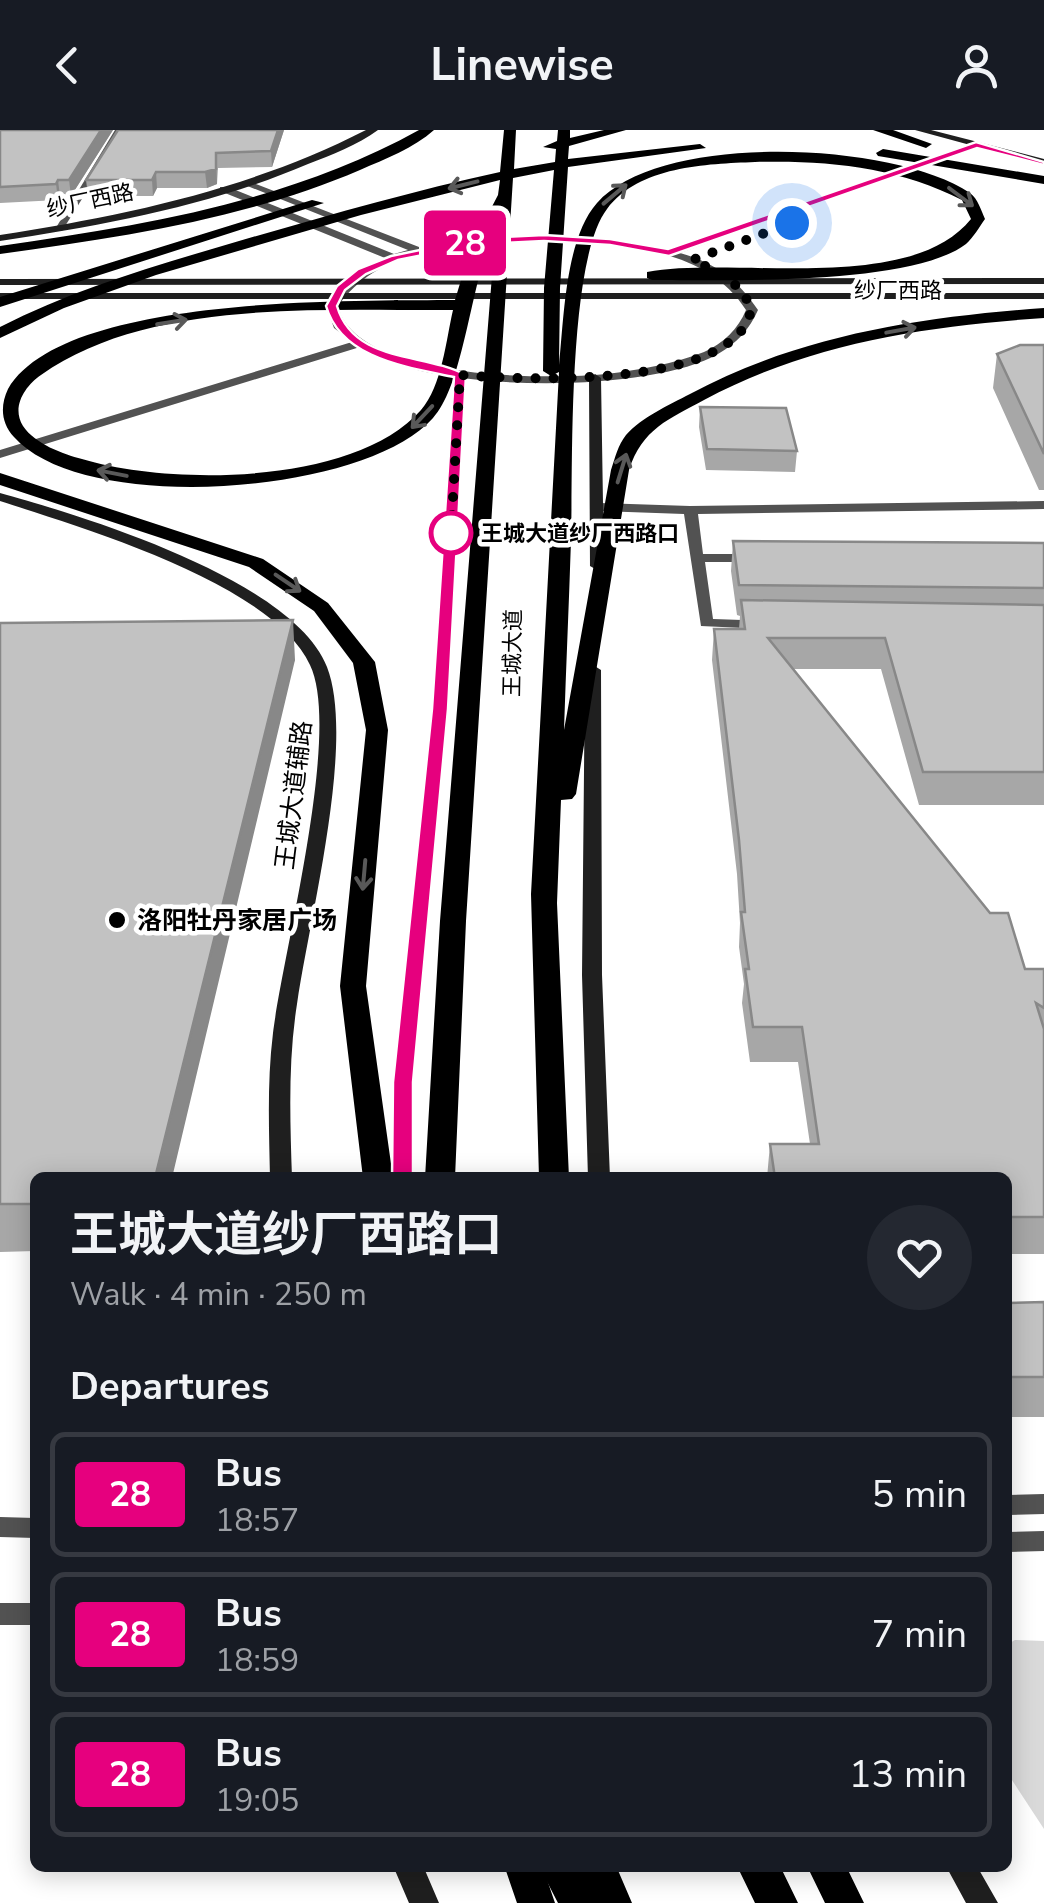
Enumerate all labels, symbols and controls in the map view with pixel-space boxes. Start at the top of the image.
text: Linewise [430,35,614,96]
icon: back [40,38,95,93]
icon: person [949,38,1004,93]
street label: 纱厂西路 [44,177,136,225]
one-way arrow [448,177,479,196]
one-way arrow [602,183,628,205]
one-way arrow [946,186,974,207]
your location [767,198,817,248]
line badge: 28 [420,210,510,276]
text: 28 [444,220,486,267]
street label: 纱厂西路 [854,276,942,306]
one-way arrow [156,312,188,331]
one-way arrow [885,320,917,339]
one-way arrow [410,403,434,429]
one-way arrow [614,453,632,485]
one-way arrow [97,462,129,481]
marker: 王城大道纱厂西路口 [430,512,472,554]
place label: 王城大道纱厂西路口 [481,519,679,549]
one-way arrow [274,573,302,594]
street label: 王城大道 [497,609,529,697]
street label: 王城大道辅路 [268,719,320,872]
one-way arrow [354,858,373,890]
place label: 洛阳牡丹家居广场 [137,904,337,938]
marker: 洛阳牡丹家居广场 [106,909,128,931]
text: 王城大道纱厂西路口 [70,1202,502,1268]
button: heart [867,1205,972,1310]
text: Walk · 4 min · 250 m [70,1273,367,1316]
text: Departures [70,1361,269,1412]
text: Bus [215,1448,282,1499]
text: 5 min [872,1469,967,1520]
text: 28 [109,1471,151,1518]
text: 18:57 [215,1499,299,1542]
text: Bus [215,1588,282,1639]
text: 7 min [872,1609,967,1660]
text: 28 [109,1611,151,1658]
text: 18:59 [215,1639,299,1682]
text: Bus [215,1728,282,1779]
text: 13 min [849,1749,967,1800]
text: 28 [109,1751,151,1798]
text: 19:05 [215,1779,299,1822]

